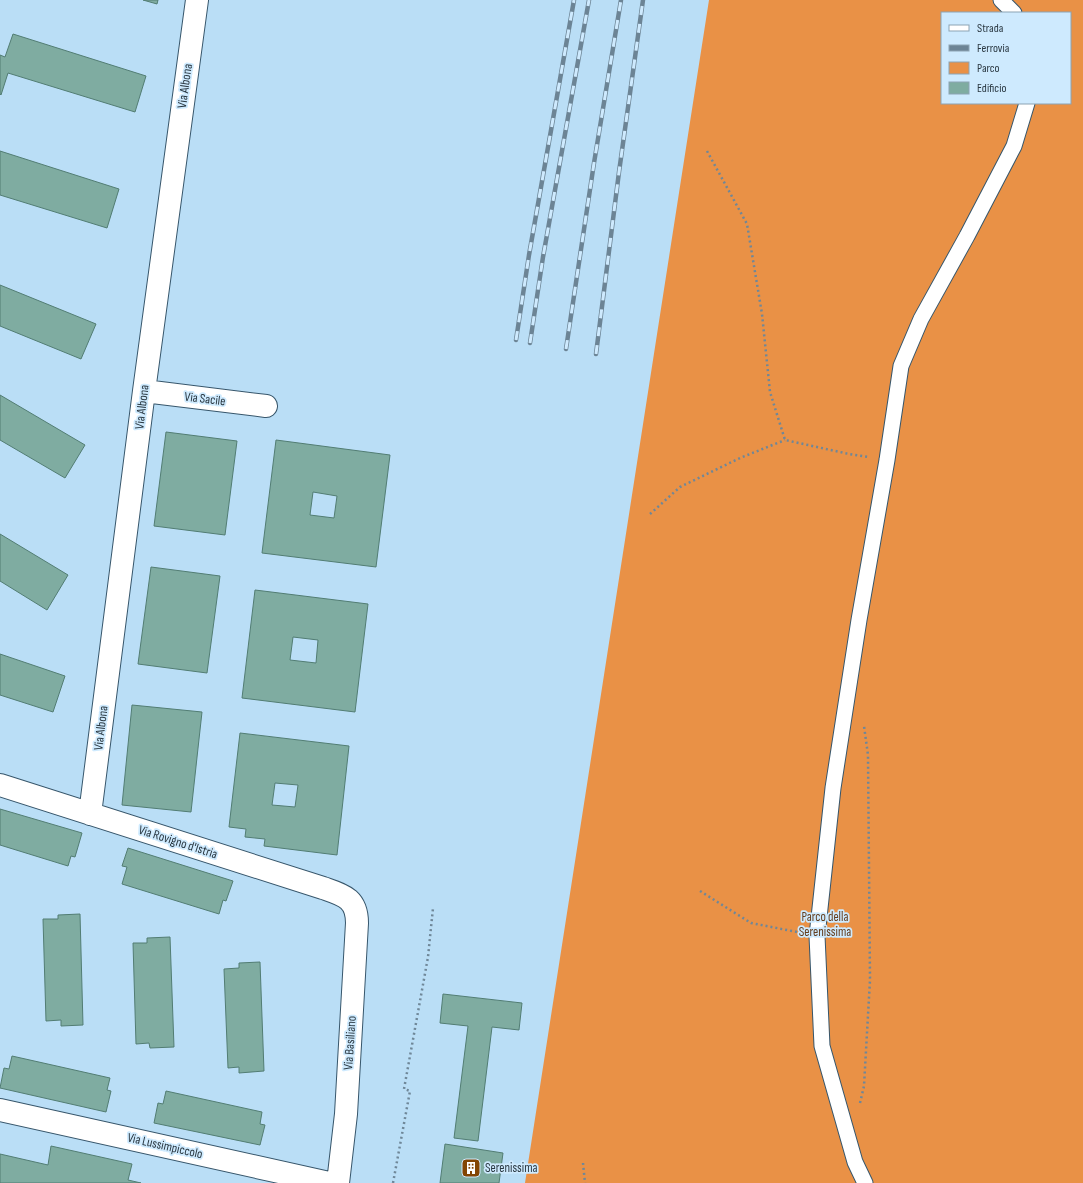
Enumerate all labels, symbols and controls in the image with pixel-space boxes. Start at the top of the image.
legend [941,12,1071,104]
text: Strada [977,21,1004,36]
text: Ferrovia [977,41,1010,56]
text: Parco [977,61,1000,76]
street label: Via Albona [174,63,196,109]
text: Edificio [977,81,1006,96]
street label: Via Albona [131,384,153,430]
street label: Via Sacile [184,389,226,409]
street label: Via Albona [90,705,112,751]
street label: Via Rovigno d'Istria [137,822,219,862]
park label: Parco della Serenissima [799,909,851,940]
street label: Via Basiliano [340,1015,360,1071]
street label: Via Lussimpiccolo [126,1130,204,1162]
building icon: Serenissima [460,1157,482,1179]
place label: Serenissima [485,1160,537,1176]

